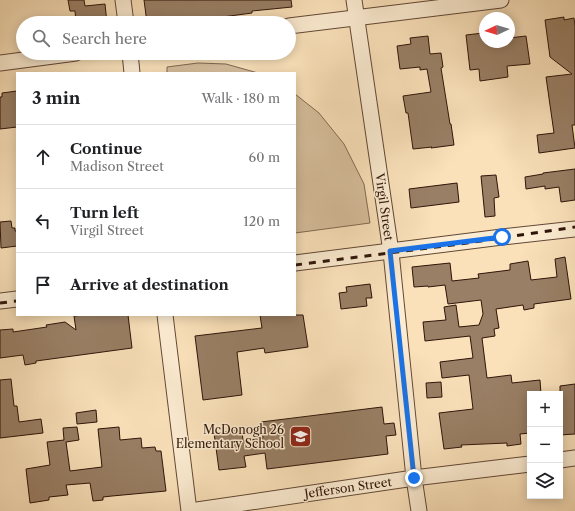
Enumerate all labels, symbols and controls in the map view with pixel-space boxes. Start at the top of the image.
north arrow [479,12,515,48]
search box [16,16,296,60]
icon: search [30,27,52,49]
text: Search here [62,29,147,48]
text: 3 min [32,88,81,108]
text: Walk · 180 m [201,90,280,106]
text: Continue [70,139,142,158]
icon: ahead [32,146,54,168]
text: 60 m [249,149,280,165]
text: Madison Street [70,158,164,174]
street label: Virgil Street [372,171,397,242]
text: Turn left [70,203,139,222]
icon: left [32,210,54,232]
text: 120 m [243,213,280,229]
text: Virgil Street [70,222,144,238]
route start [493,228,511,246]
icon: arrive [32,274,54,296]
text: Arrive at destination [70,275,229,294]
map controls [527,391,563,499]
button: + [527,391,563,427]
place label: McDonogh 26 Elementary School [176,422,284,451]
school or university icon: McDonogh 26 Elementary School [287,424,313,450]
button: − [527,427,563,463]
button: layers [527,463,563,499]
route end [405,469,423,487]
street label: Jefferson Street [301,474,393,501]

